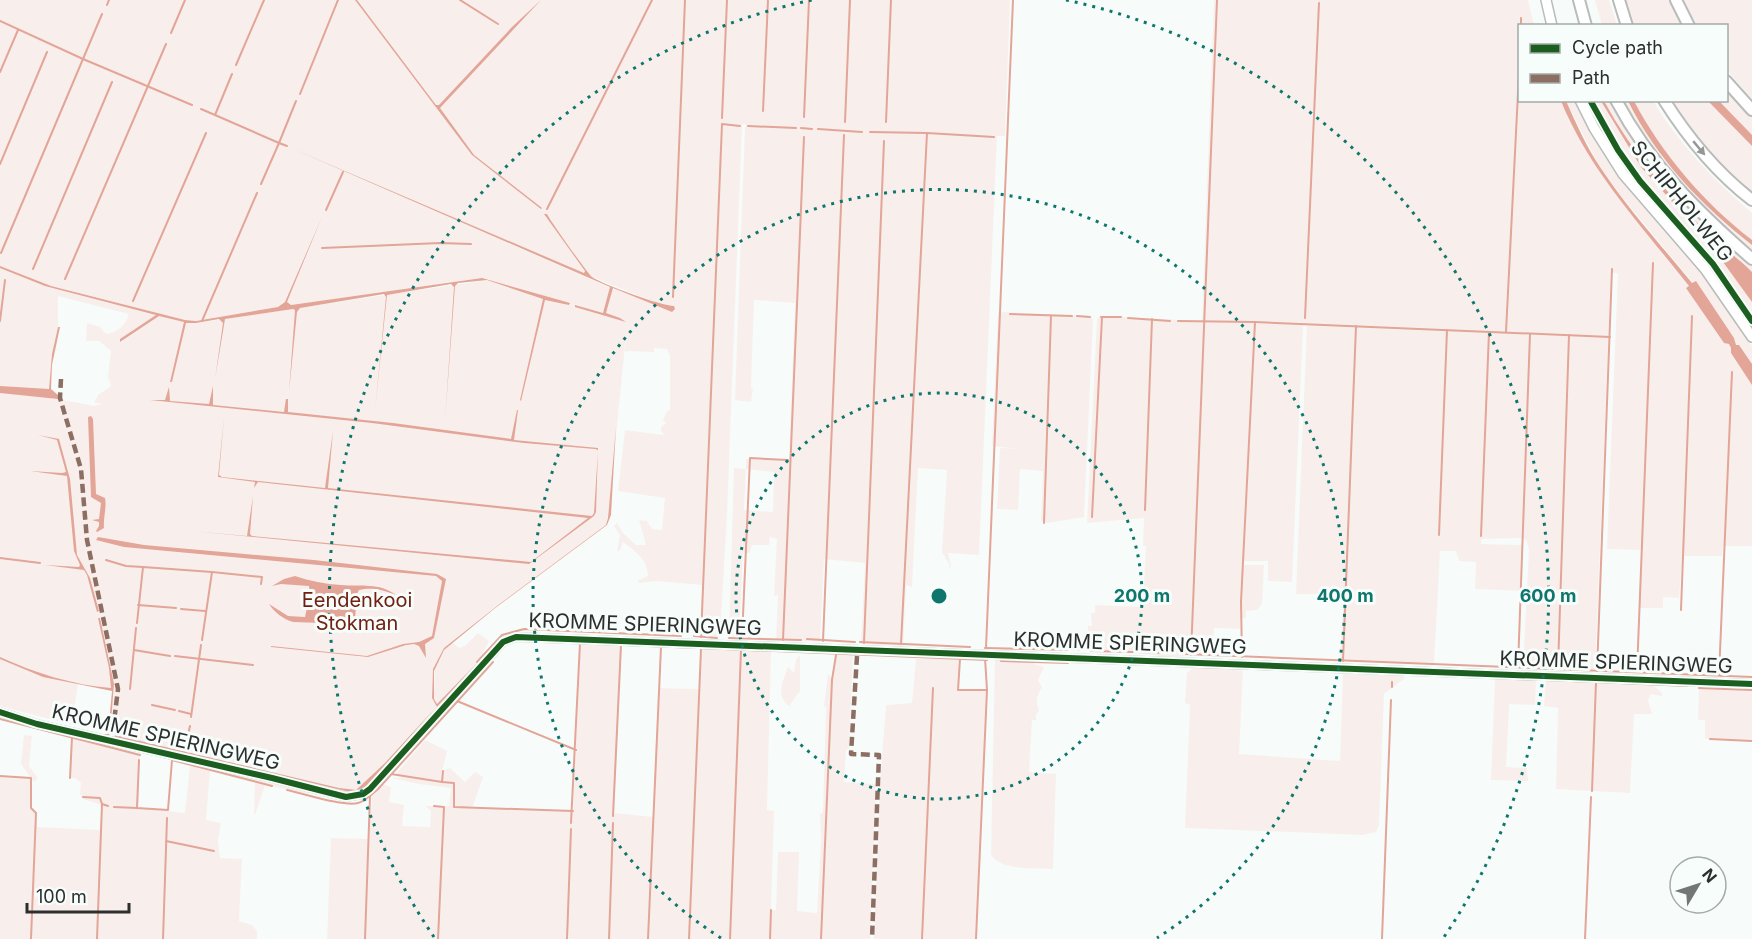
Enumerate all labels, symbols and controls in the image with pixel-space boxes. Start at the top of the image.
legend [1518,24,1728,102]
text: Cycle path [1572,37,1663,58]
text: Path [1572,67,1610,88]
street label: SCHIPHOLWEG [1626,136,1738,266]
one-way arrow [1692,140,1705,155]
text: 200 m [1114,585,1170,606]
text: 400 m [1316,585,1374,606]
text: 600 m [1520,585,1576,606]
centre of rings [929,586,949,606]
park label: Eendenkooi Stokman [302,588,412,635]
street label: KROMME SPIERINGWEG [528,608,762,640]
street label: KROMME SPIERINGWEG [1013,627,1247,659]
street label: KROMME SPIERINGWEG [1499,646,1733,678]
street label: KROMME SPIERINGWEG [50,699,282,775]
north arrow [1668,855,1728,915]
text: N [1698,865,1721,887]
scale bar [27,876,129,914]
text: 100 m [36,886,87,907]

